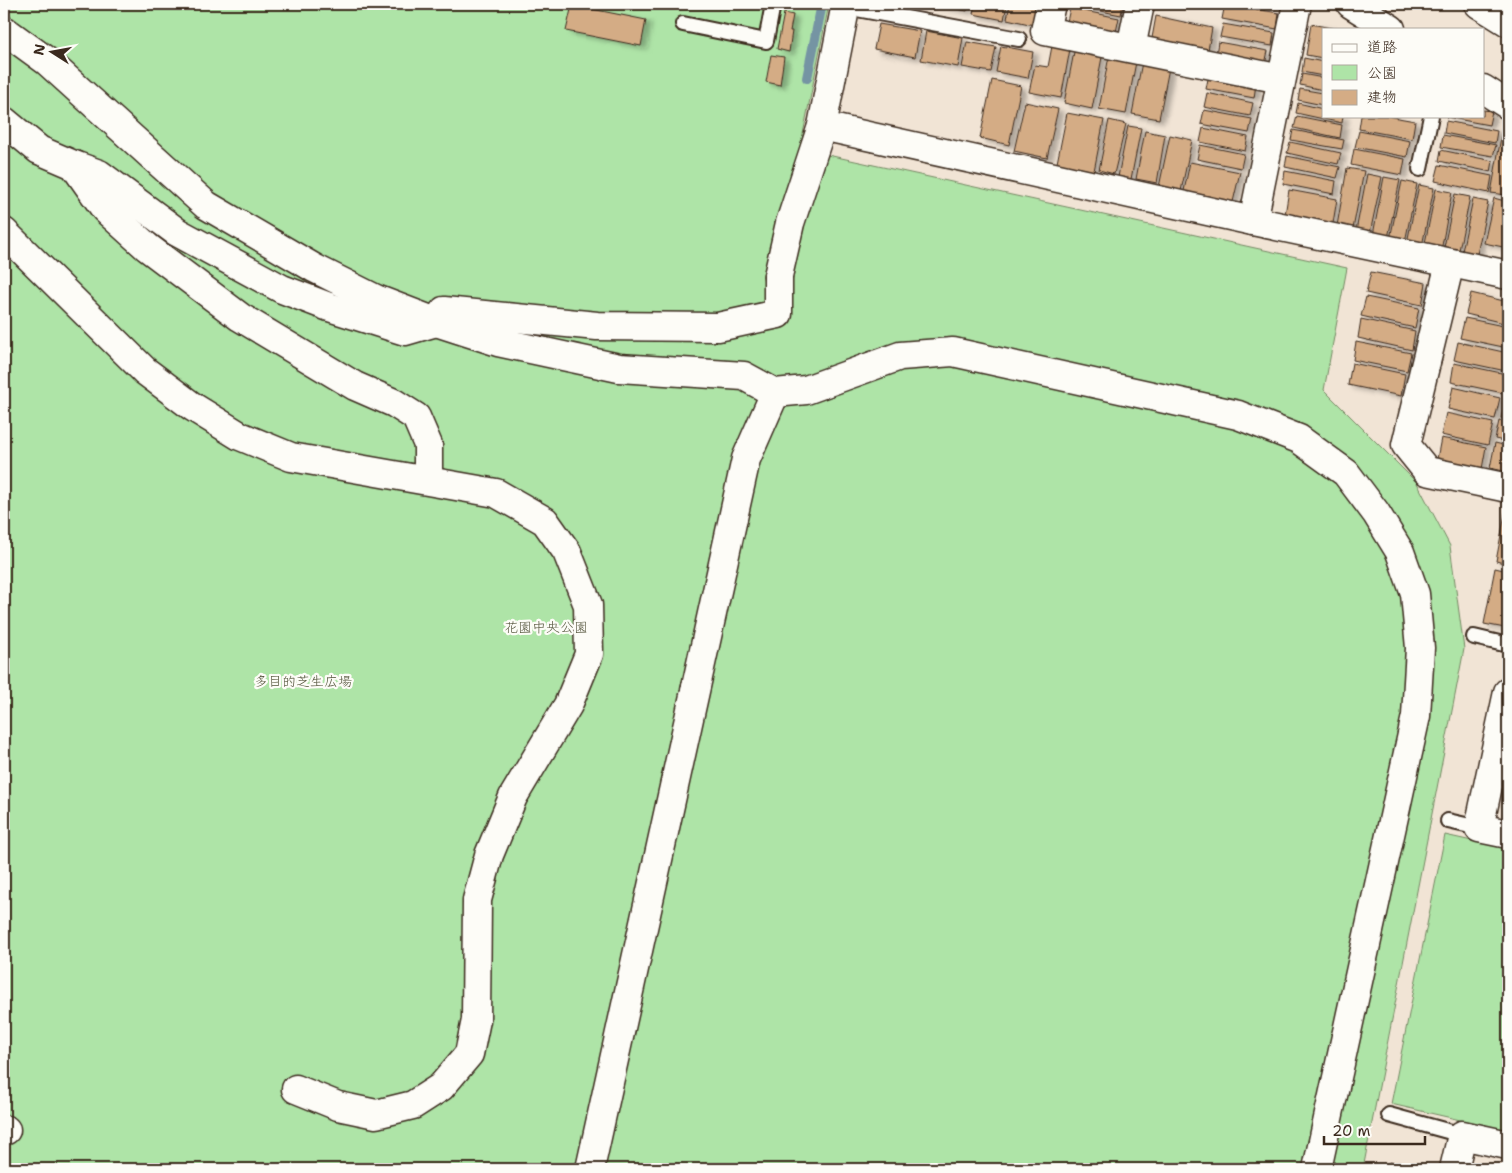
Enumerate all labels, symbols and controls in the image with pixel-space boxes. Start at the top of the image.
north arrow [28,28,78,78]
legend [1322,28,1484,118]
text: 道路 [1367,37,1397,57]
text: N [29,42,49,57]
text: 公園 [1367,63,1397,83]
text: 建物 [1367,87,1397,107]
park label: 花園中央公園 [504,618,588,636]
park label: 多目的芝生広場 [254,672,352,690]
scale bar [1324,1113,1426,1145]
text: 20 m [1332,1121,1371,1141]

